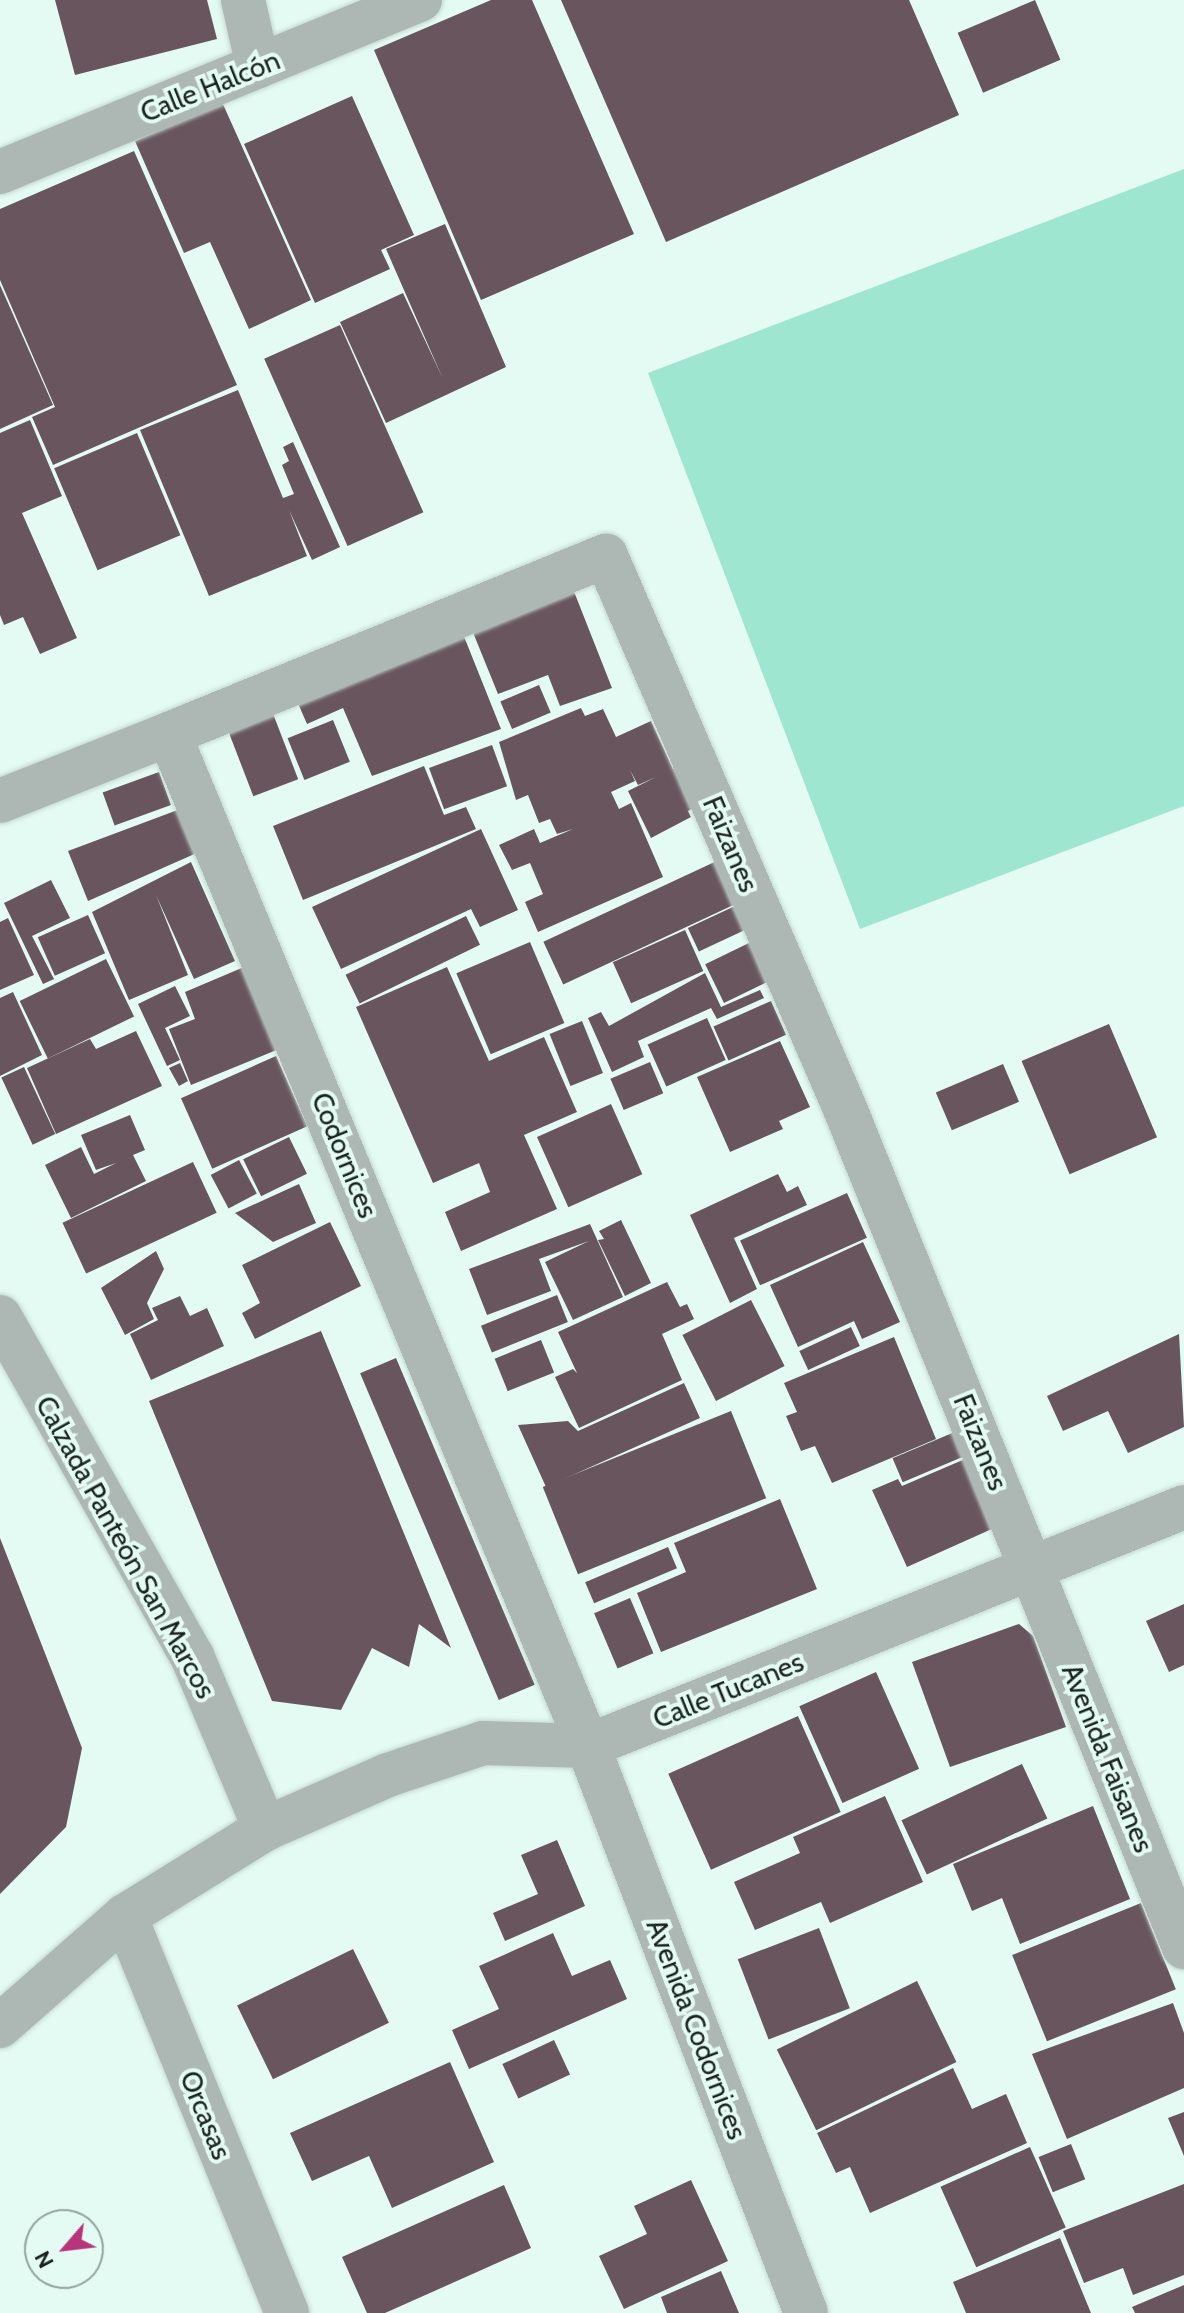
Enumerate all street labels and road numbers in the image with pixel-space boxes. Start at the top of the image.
street label: Calle Halcón [135,43,285,129]
street label: Faizanes [696,791,766,897]
street label: Codornices [305,1087,385,1223]
street label: Faizanes [947,1389,1015,1495]
street label: Calzada Panteón San Marcos [29,1390,223,1704]
street label: Calle Tucanes [648,1645,808,1735]
street label: Avenida Faisanes [1055,1659,1161,1857]
street label: Avenida Codornices [640,1914,754,2144]
street label: Orcasas [173,2066,239,2164]

